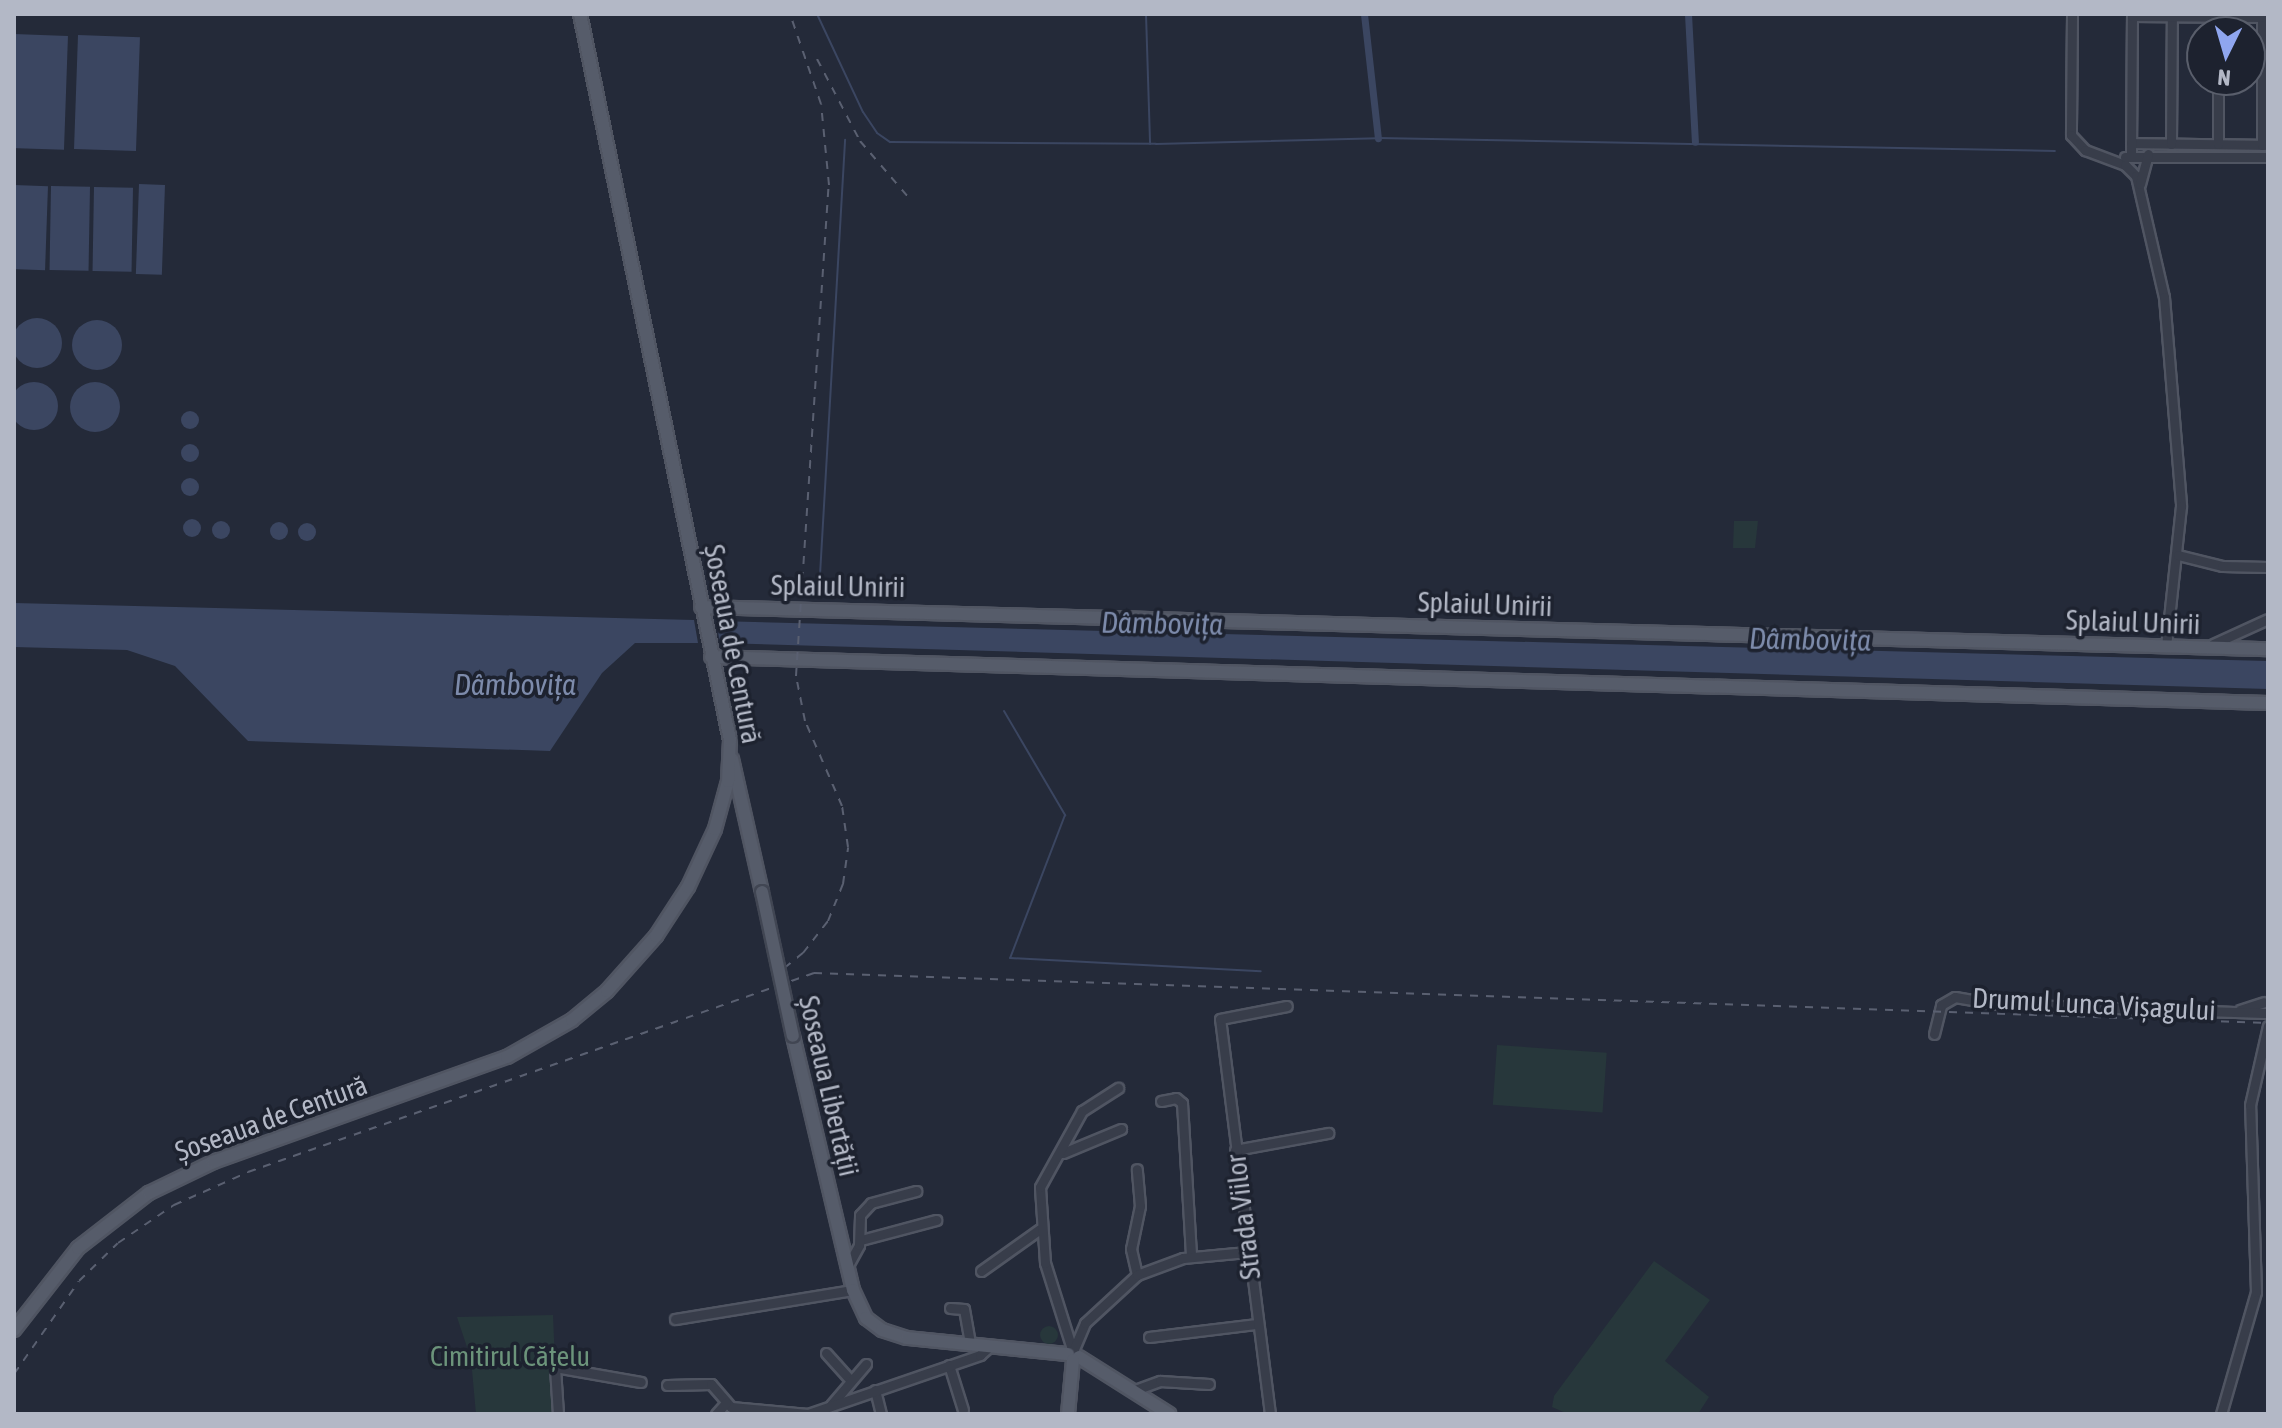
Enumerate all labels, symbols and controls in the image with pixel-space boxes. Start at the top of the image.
north arrow [2186,16,2266,96]
text: N [2216,64,2232,91]
street label: Șoseaua de Centură [697,542,769,746]
street label: Splaiul Unirii [771,568,905,604]
street label: Splaiul Unirii [1417,585,1553,623]
street label: Splaiul Unirii [2065,603,2201,641]
water label: Dâmbovița [1101,604,1223,642]
water label: Dâmbovița [1749,620,1871,658]
water label: Dâmbovița [454,666,576,702]
street label: Drumul Lunca Vișagului [1972,981,2216,1027]
street label: Șoseaua Libertății [792,992,866,1180]
street label: Șoseaua de Centură [170,1068,372,1168]
street label: Strada Viilor [1219,1153,1267,1281]
park label: Cimitirul Cățelu [430,1339,590,1373]

